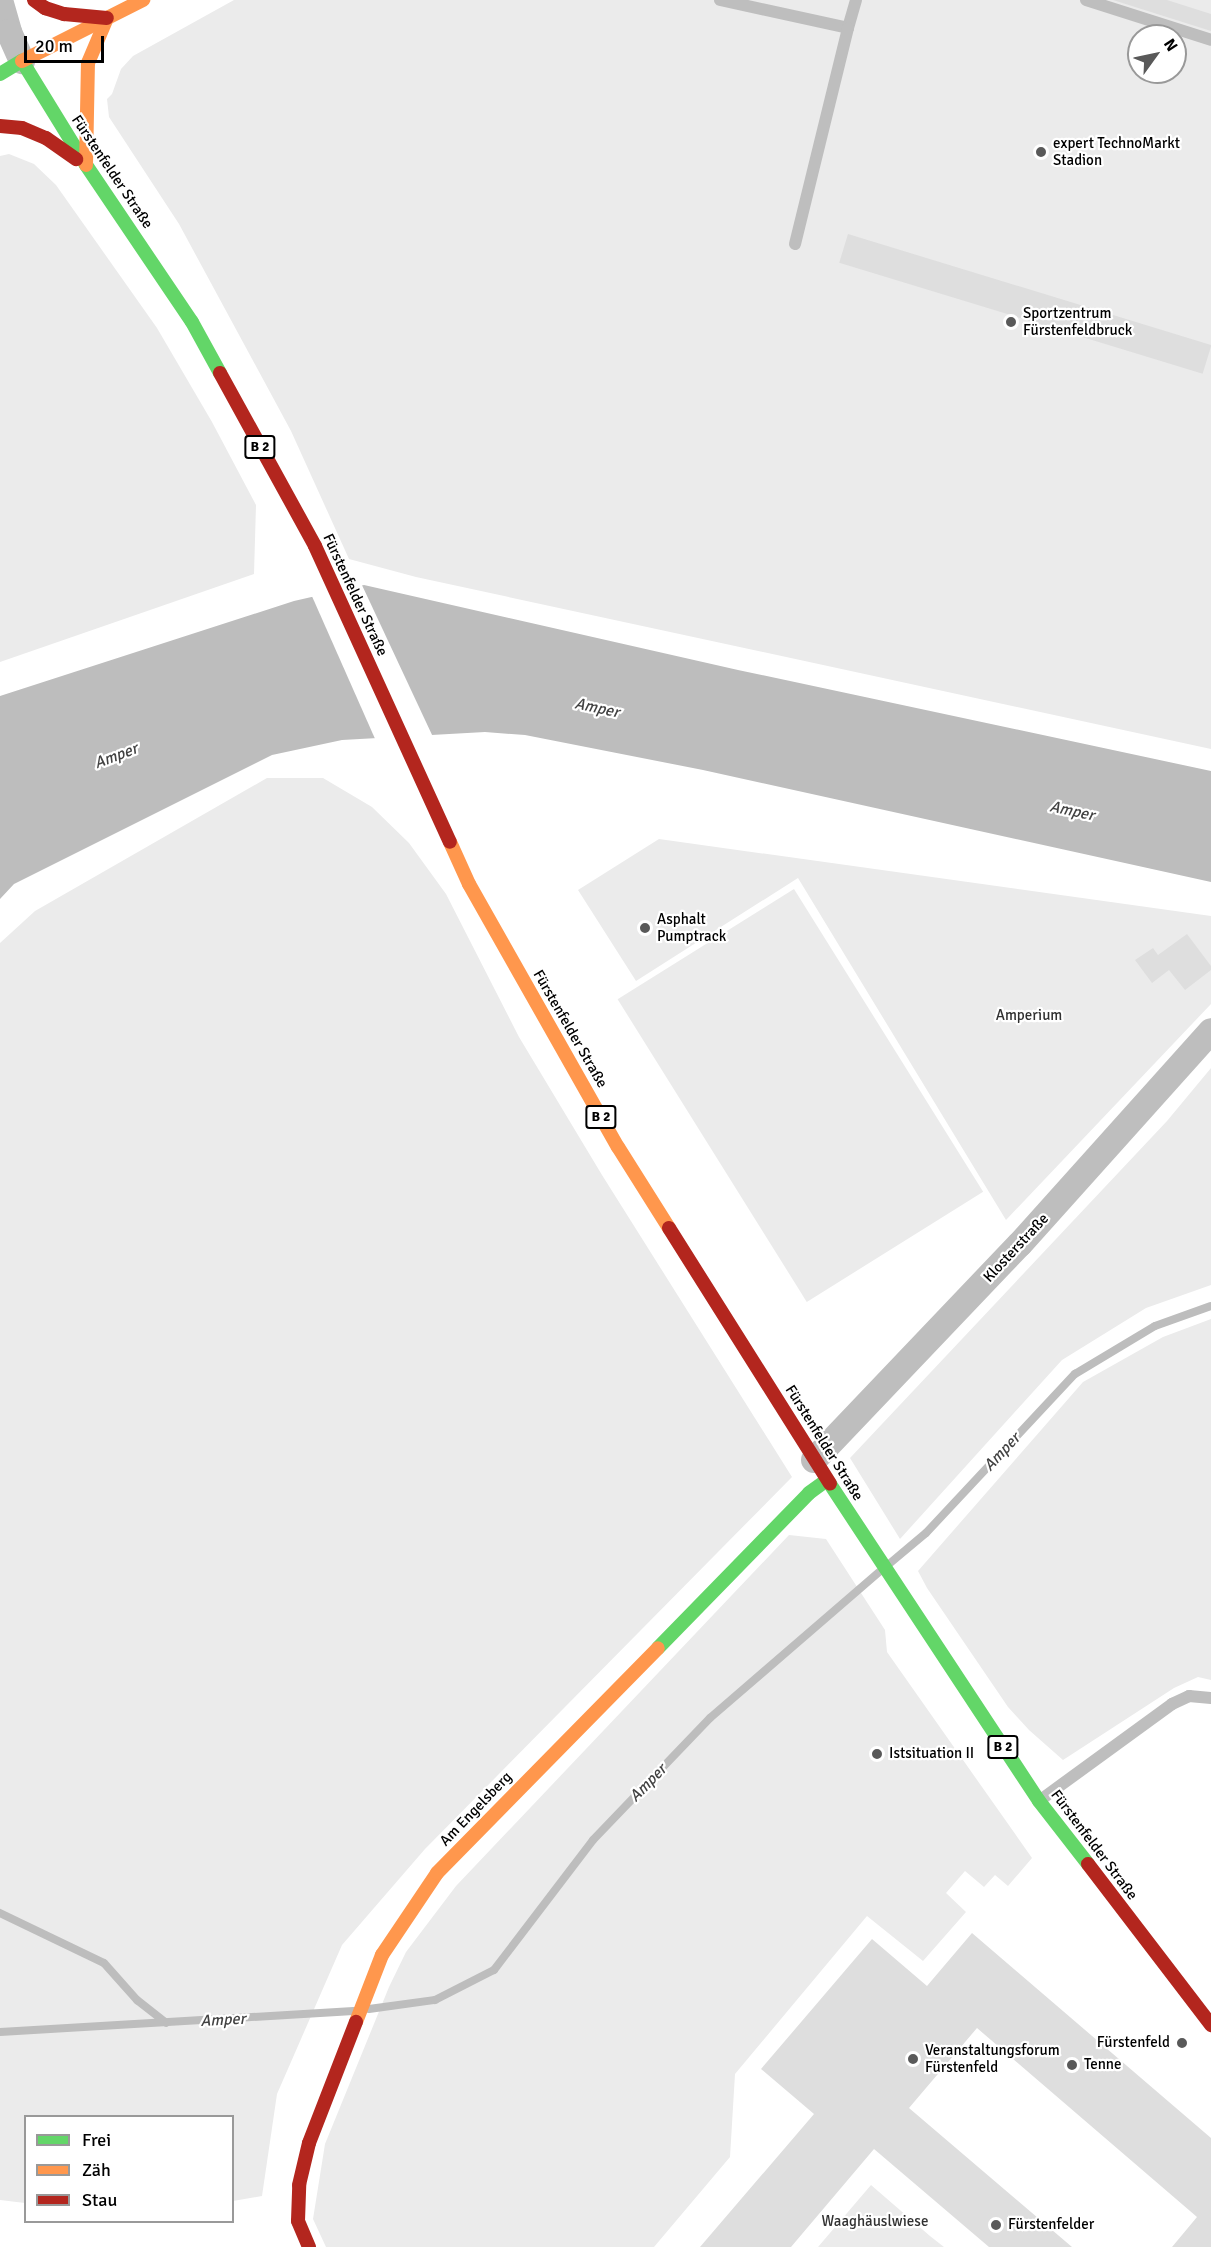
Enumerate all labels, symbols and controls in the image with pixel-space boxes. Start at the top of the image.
scale bar [27,24,106,62]
north arrow [1127,24,1187,84]
text: 20 m [35,35,73,57]
text: N [1159,35,1182,55]
street label: Fürstenfelder Straße [67,112,157,232]
place label: expert TechnoMarkt Stadion [1053,134,1180,169]
marker: expert TechnoMarkt Stadion [1034,145,1048,159]
place label: Sportzentrum Fürstenfeldbruck [1023,304,1132,339]
marker: Sportzentrum Fürstenfeldbruck [1004,315,1018,329]
road number: B 2 [244,436,276,458]
street label: Fürstenfelder Straße [319,531,391,659]
water label: Amper [573,694,621,722]
water label: Amper [92,739,140,773]
water label: Amper [1048,797,1096,825]
place label: Asphalt Pumptrack [657,910,726,945]
marker: Asphalt Pumptrack [638,921,652,935]
street label: Fürstenfelder Straße [529,967,611,1091]
park label: Amperium [996,1007,1062,1025]
road number: B 2 [584,1106,618,1128]
street label: Klosterstraße [980,1210,1052,1286]
street label: Fürstenfelder Straße [781,1382,867,1504]
water label: Amper [980,1429,1024,1475]
road number: B 2 [986,1736,1020,1758]
place label: Istsituation II [889,1745,974,1763]
marker: Istsituation II [870,1747,884,1761]
water label: Amper [625,1760,671,1806]
street label: Am Engelsberg [436,1768,516,1850]
street label: Fürstenfelder Straße [1047,1786,1141,1904]
water label: Amper [200,2009,246,2031]
place label: Fürstenfeld [1097,2034,1170,2052]
marker: Fürstenfeld [1175,2036,1189,2050]
place label: Veranstaltungsforum Fürstenfeld [925,2041,1060,2076]
marker: Veranstaltungsforum Fürstenfeld [906,2052,920,2066]
place label: Tenne [1084,2056,1122,2074]
marker: Tenne [1065,2058,1079,2072]
legend [24,2115,234,2223]
text: Frei [82,2129,111,2151]
text: Zäh [82,2159,111,2181]
text: Stau [82,2189,117,2211]
park label: Waaghäuslwiese [822,2213,928,2231]
place label: Fürstenfelder [1008,2216,1094,2234]
marker: Fürstenfelder [989,2218,1003,2232]

